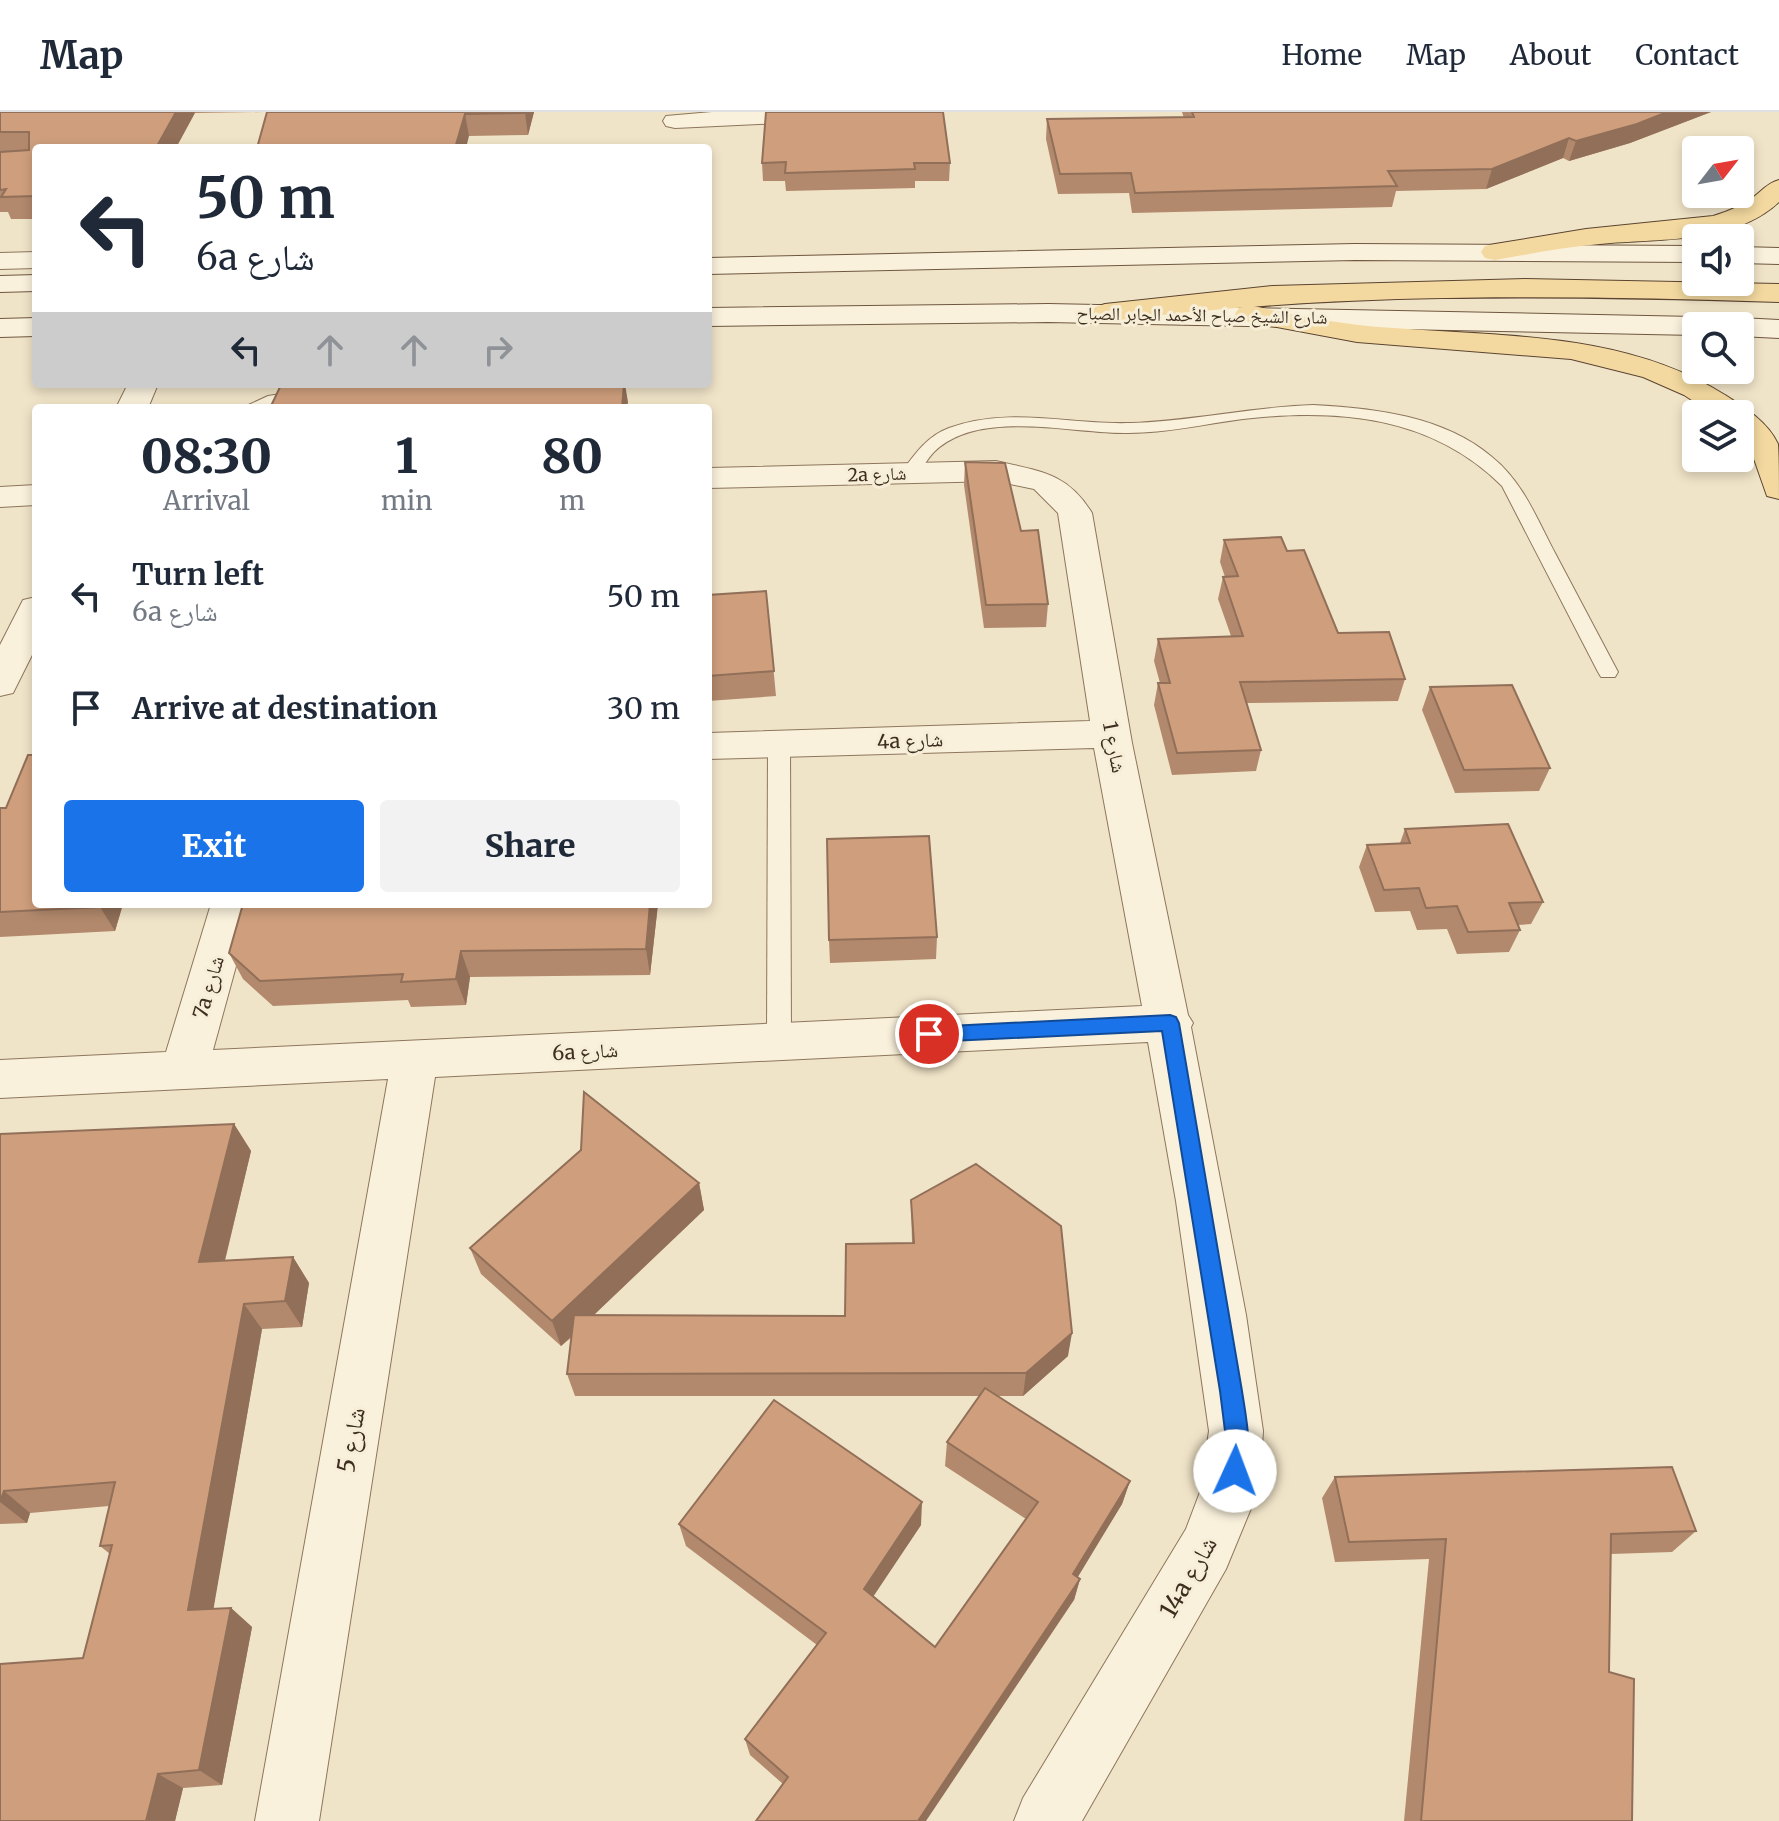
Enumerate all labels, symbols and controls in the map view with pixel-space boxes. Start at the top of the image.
text: Map [40,32,124,79]
text: Home [1281,37,1362,73]
text: Map [1406,37,1466,73]
text: About [1510,37,1591,73]
text: Contact [1635,37,1739,73]
north arrow [1682,136,1754,208]
map controls [1682,136,1754,472]
text: 50 m [196,163,335,233]
icon: left [64,176,168,280]
button: sound [1682,224,1754,296]
text: 6a شارع [196,235,315,280]
street label: شارع الشيخ صباح الأحمد الجابر الصباح [1076,301,1328,330]
button: search [1682,312,1754,384]
icon: left [224,328,268,372]
icon: ahead [308,328,352,372]
icon: ahead [392,328,436,372]
icon: right [476,328,520,372]
button: layers [1682,400,1754,472]
text: 08:30 [141,426,272,486]
text: 1 [396,426,418,486]
text: 80 [541,426,603,486]
street label: 2a شارع [847,461,907,487]
text: Arrival [163,484,250,517]
text: min [381,484,432,517]
text: m [559,484,585,517]
text: Turn left [132,555,264,593]
icon: left [64,574,108,618]
text: 50 m [607,577,680,615]
text: 6a شارع [132,595,218,628]
icon: arrive [64,686,108,730]
text: Arrive at destination [132,689,438,727]
text: 30 m [607,689,680,727]
street label: شارع 1 [1097,719,1132,775]
street label: 4a شارع [877,726,944,755]
button: Exit [64,800,364,892]
button: Share [380,800,680,892]
street label: 7a شارع [187,953,230,1022]
pin [895,1000,963,1068]
icon: arrive [907,1012,951,1056]
street label: 6a شارع [551,1037,619,1066]
street label: شارع 5 [330,1405,372,1475]
position arrow [1193,1429,1277,1513]
street label: 14a شارع [1152,1531,1224,1623]

